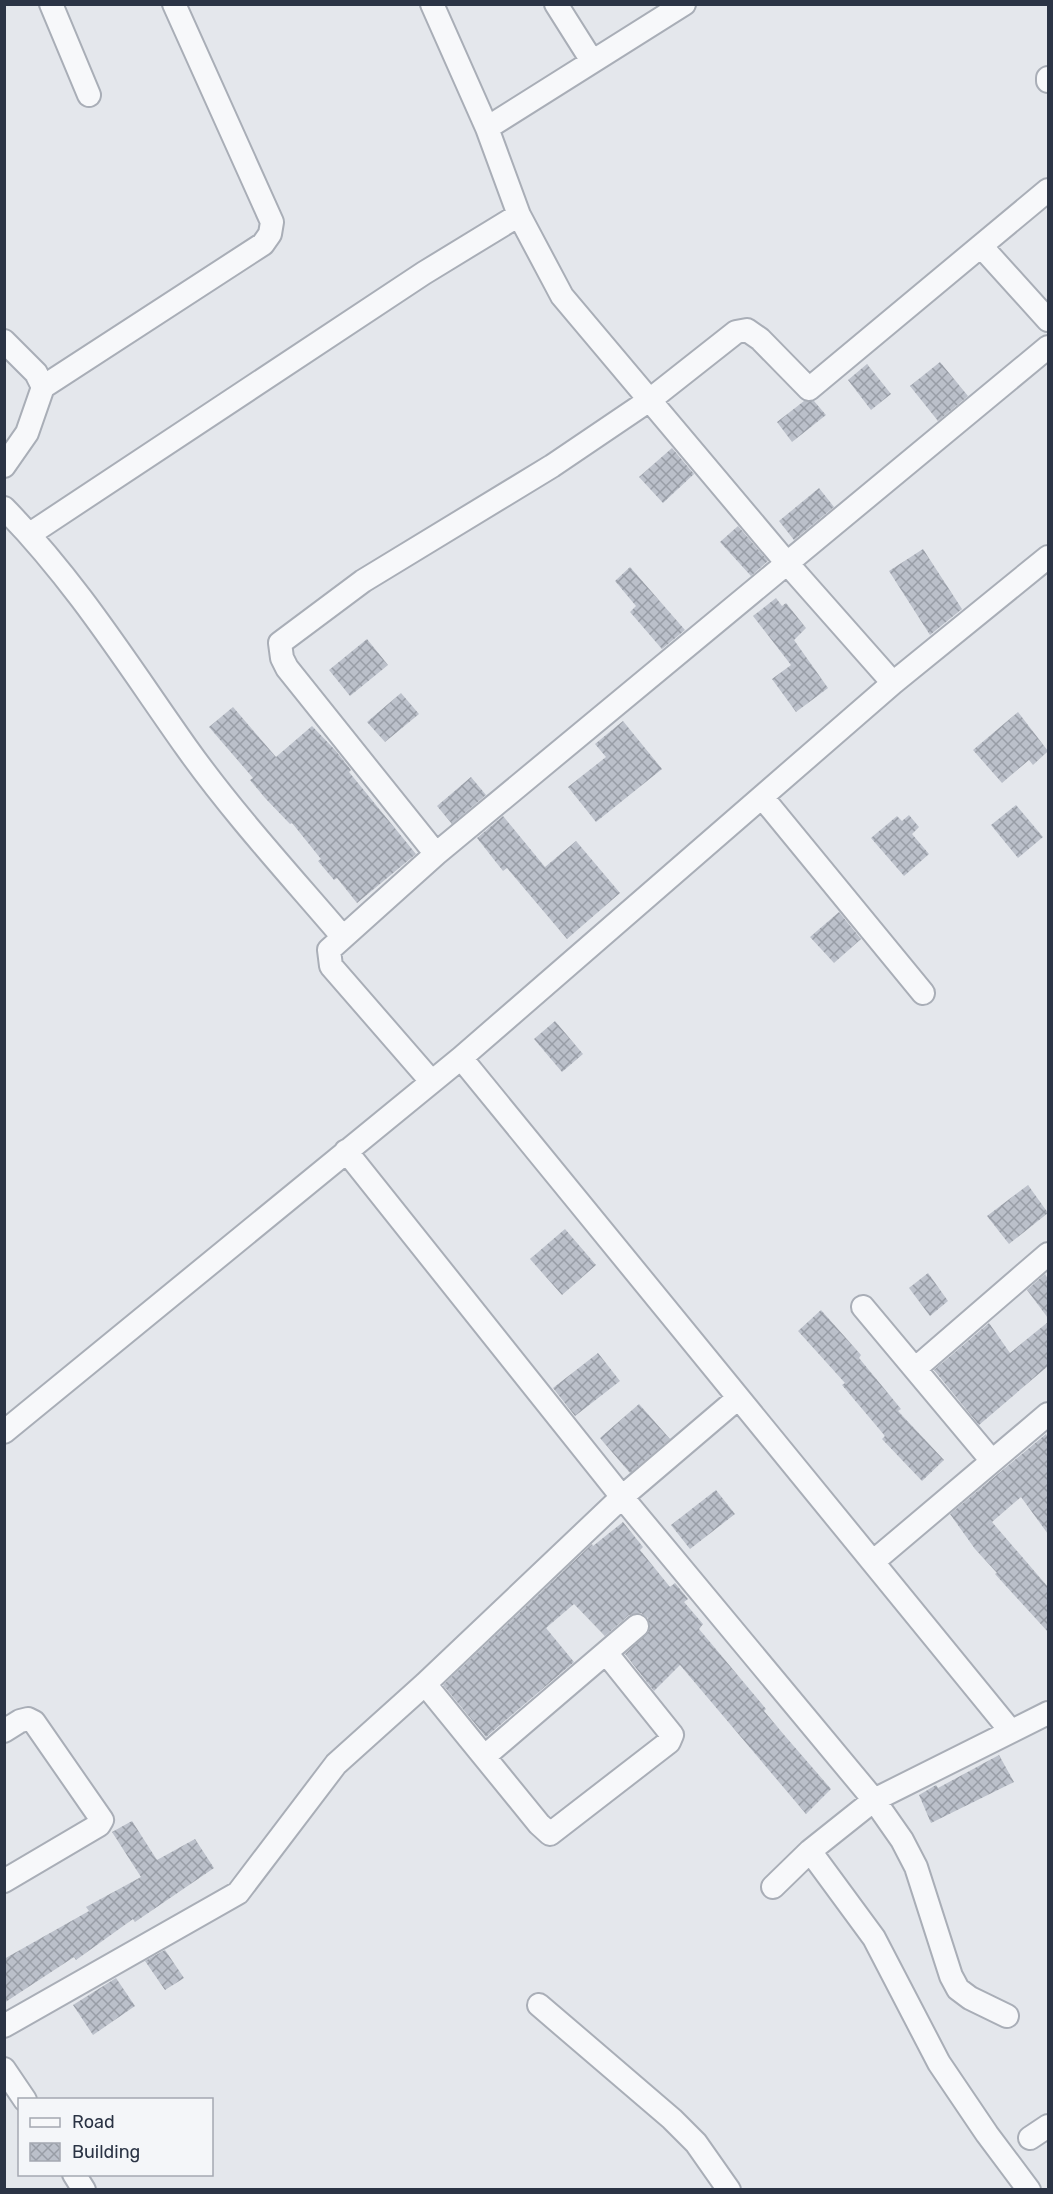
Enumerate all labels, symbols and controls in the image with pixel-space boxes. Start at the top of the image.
legend [18,2098,213,2176]
text: Road [72,2111,115,2133]
text: Building [72,2141,140,2163]

